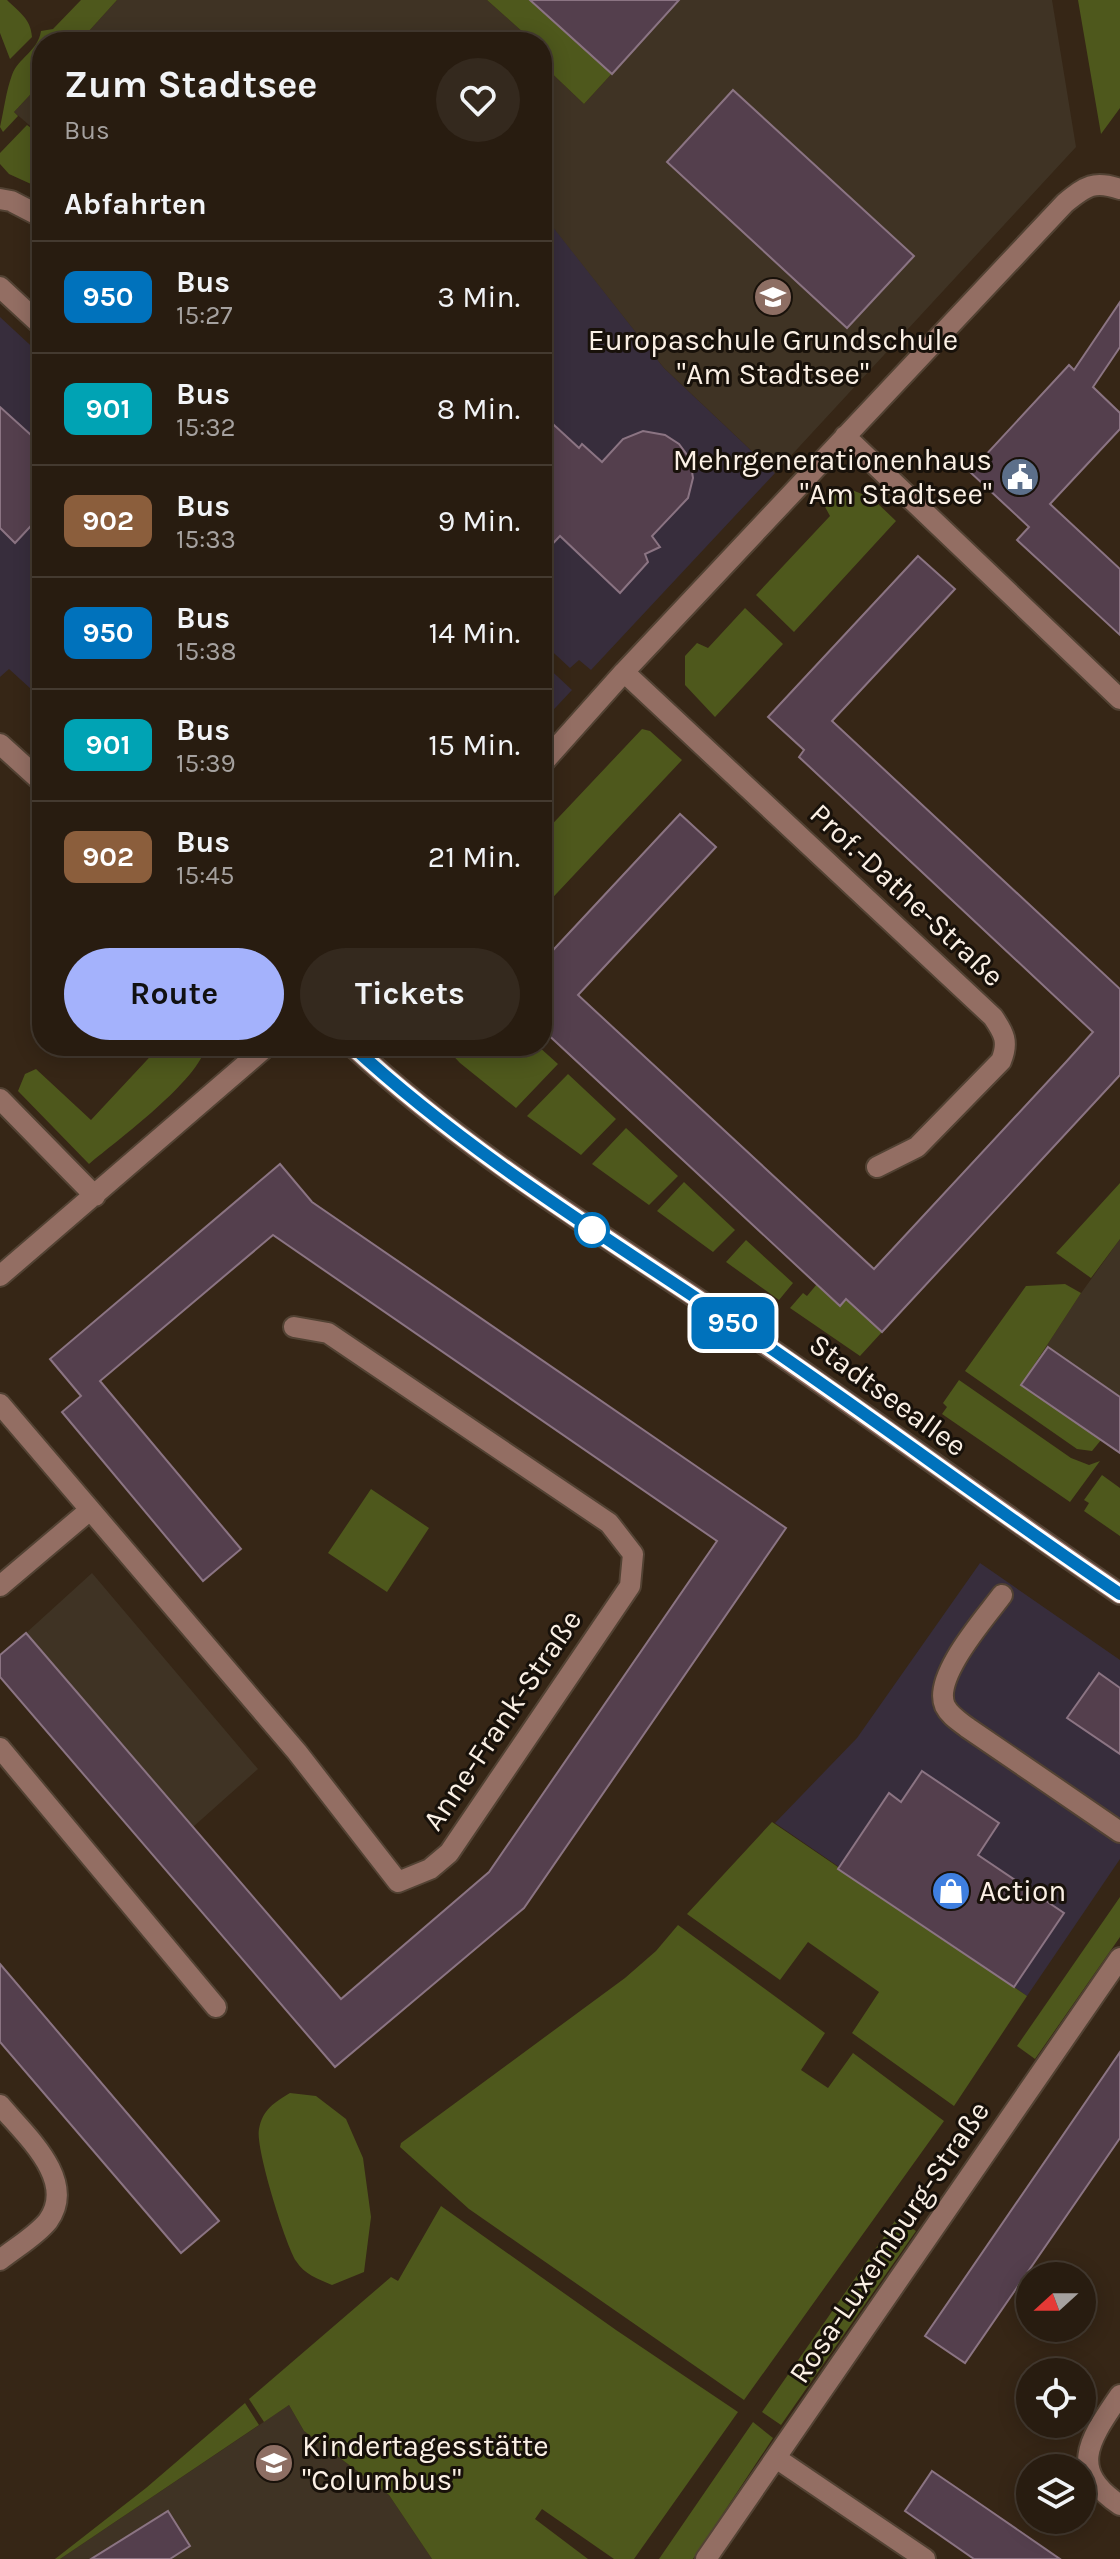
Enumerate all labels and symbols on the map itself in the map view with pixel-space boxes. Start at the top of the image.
school or university icon: Europaschule Grundschule "Am Stadtsee" [752,276,794,318]
place label: Europaschule Grundschule "Am Stadtsee" [588,322,958,392]
place label: Mehrgenerationenhaus "Am Stadtsee" [673,442,992,512]
public building icon: Mehrgenerationenhaus "Am Stadtsee" [999,456,1041,498]
street label: Prof.-Dathe-Straße [803,796,1011,994]
unlabelled marker [575,1213,609,1247]
line badge: 950 [687,1297,779,1349]
street label: Stadtseeallee [802,1326,974,1464]
street label: Anne-Frank-Straße [415,1603,589,1837]
shop icon: Action [930,1870,972,1912]
place label: Action [979,1873,1066,1909]
street label: Rosa-Luxemburg-Straße [781,2094,997,2390]
north arrow [1016,2262,1096,2342]
place label: Kindertagesstätte "Columbus" [302,2428,549,2498]
school or university icon: Kindertagesstätte "Columbus" [253,2442,295,2484]

